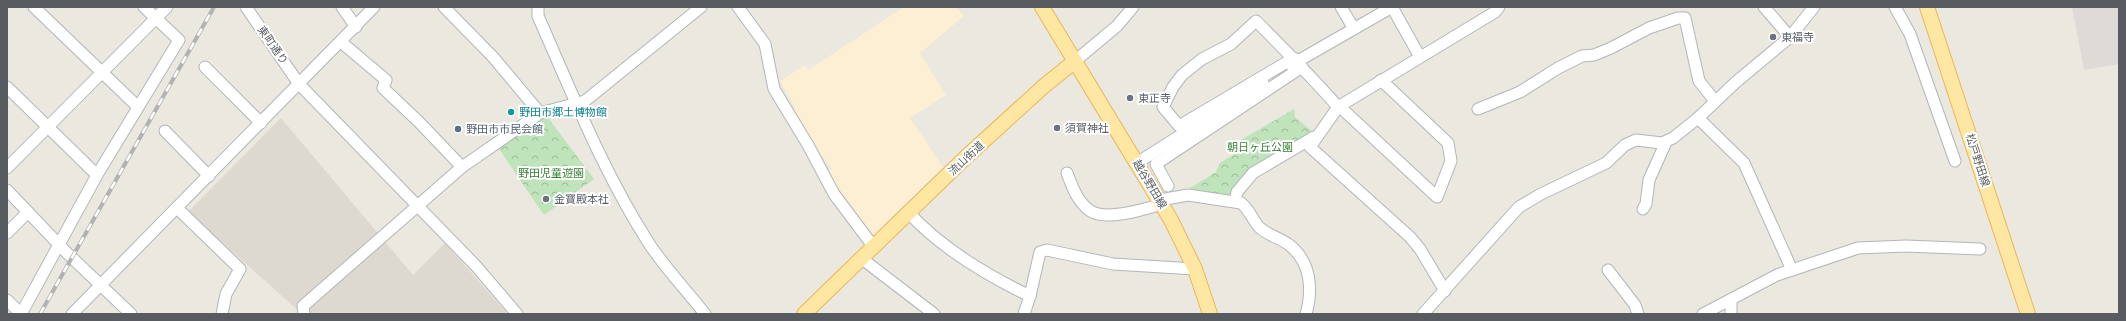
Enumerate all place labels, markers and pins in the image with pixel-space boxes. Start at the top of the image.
place label: 東福寺 [1781,30,1814,44]
marker: 東福寺 [1768,32,1778,42]
place label: 東正寺 [1138,91,1171,105]
marker: 東正寺 [1125,93,1135,103]
place label: 野田市郷土博物館 [519,105,607,119]
marker: 野田市郷土博物館 [506,107,516,117]
place label: 須賀神社 [1065,121,1109,135]
place label: 野田市市民会館 [466,122,543,136]
marker: 須賀神社 [1052,123,1062,133]
marker: 野田市市民会館 [453,124,463,134]
place label: 金寶殿本社 [554,192,609,206]
marker: 金寶殿本社 [541,194,551,204]

